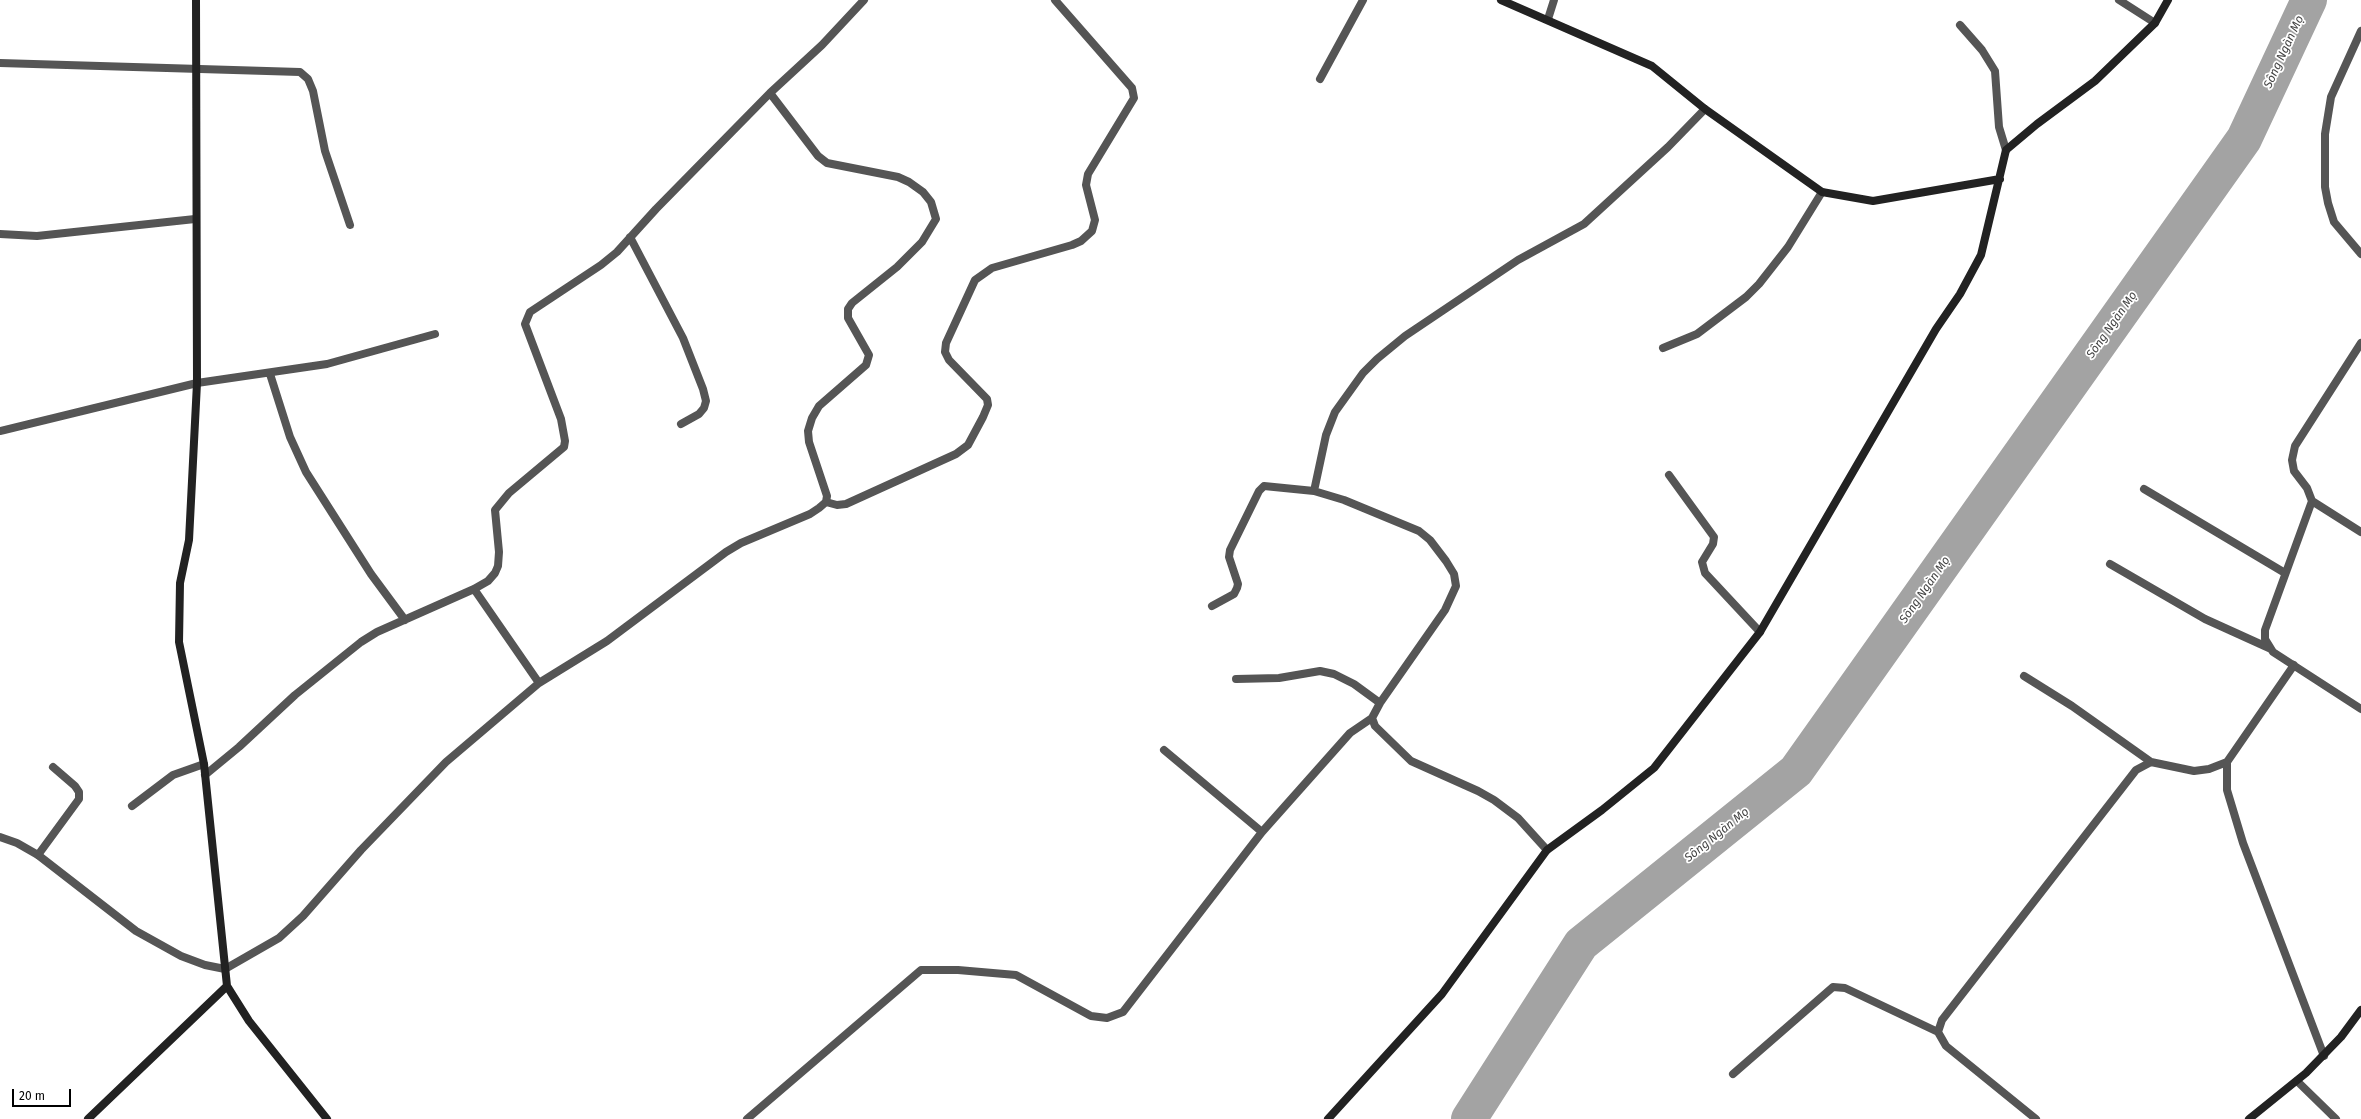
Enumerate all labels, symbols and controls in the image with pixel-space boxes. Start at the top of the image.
water label: Sông Ngàn Mọ [2261,13,2307,91]
water label: Sông Ngàn Mọ [2084,289,2140,361]
water label: Sông Ngàn Mọ [1897,554,1953,626]
water label: Sông Ngàn Mọ [1682,805,1752,865]
scale bar [14,1081,73,1107]
text: 20 m [19,1089,45,1103]

